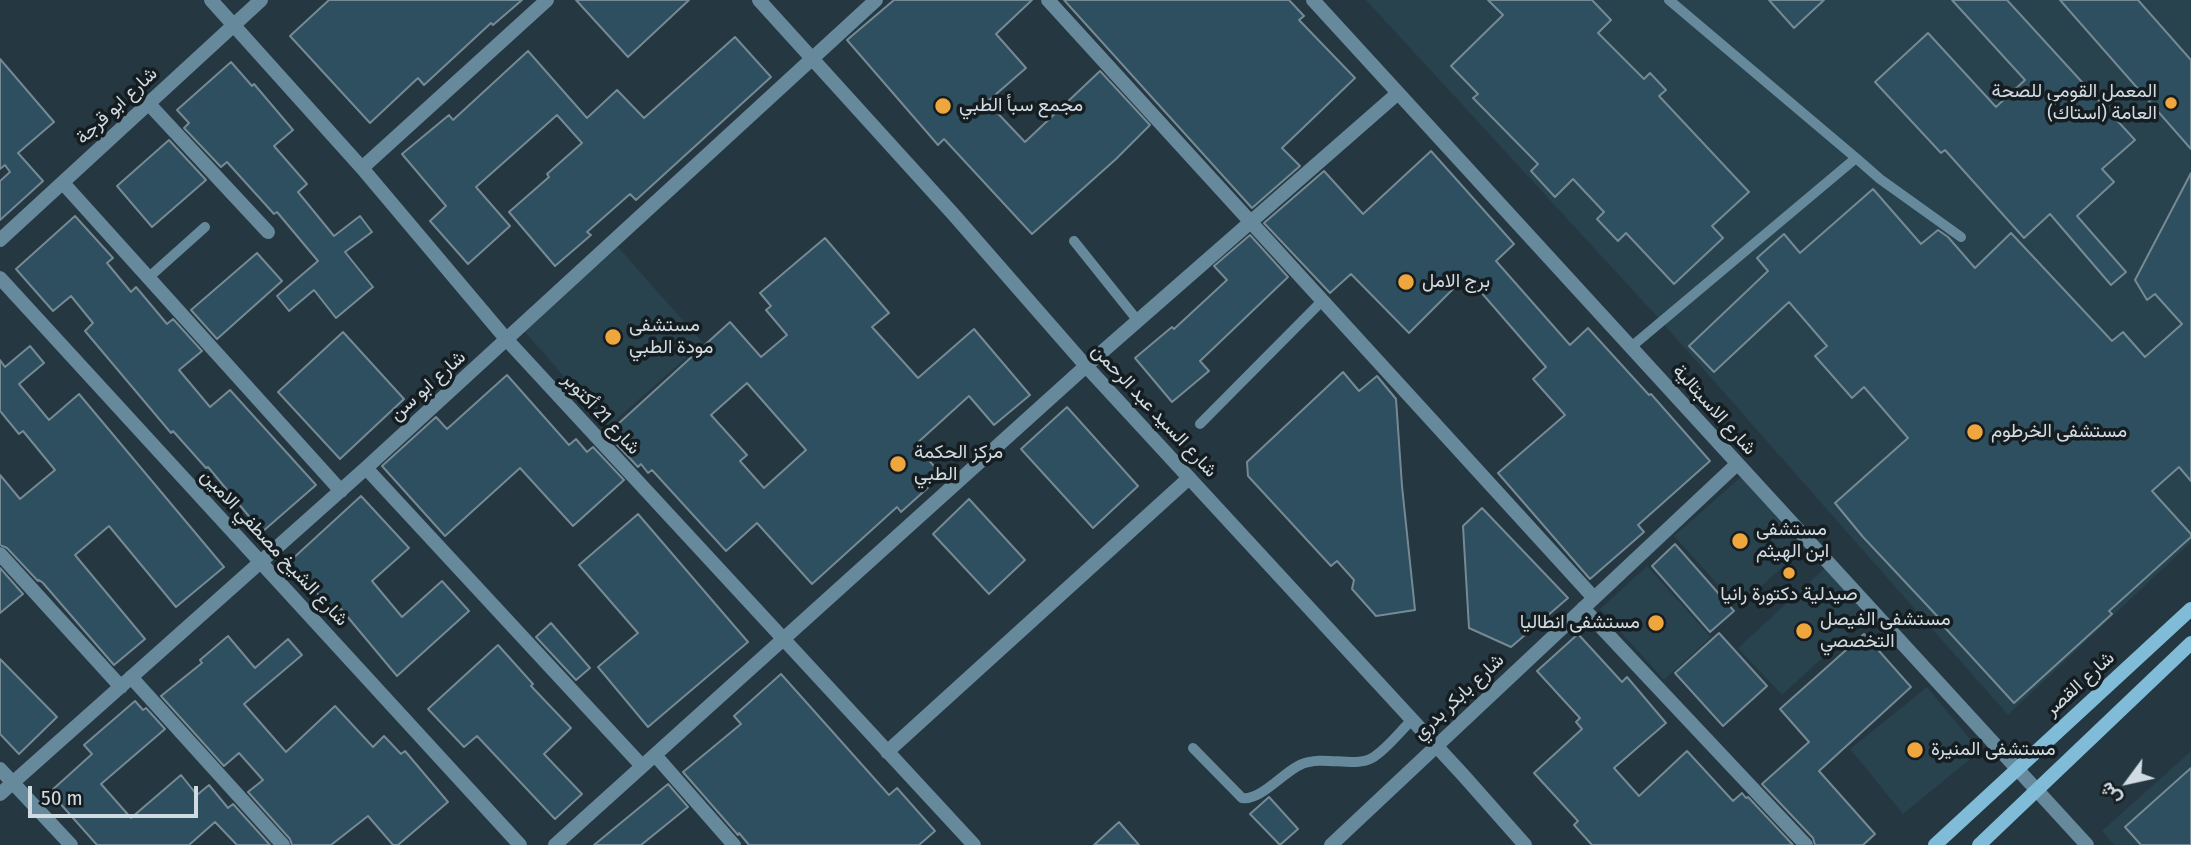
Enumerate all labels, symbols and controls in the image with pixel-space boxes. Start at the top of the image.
street label: شارع ابو قرجة [72,63,162,149]
place label: المعمل القومي للصحة العامة (استاك) [1992,81,2157,125]
place label: مجمع سبأ الطبي [959,95,1083,117]
marker: المعمل القومي للصحة العامة (استاك) [2163,95,2179,111]
marker: مجمع سبأ الطبي [933,96,953,116]
place label: برج الامل [1422,271,1490,293]
marker: برج الامل [1396,272,1416,292]
place label: مستشفى مودة الطبي [629,315,713,359]
marker: مستشفى مودة الطبي [603,327,623,347]
street label: شارع السيد عبد الرحمن [1086,340,1222,482]
street label: شارع ابو سن [385,346,471,426]
street label: شارع الاسبتالية [1667,360,1761,460]
street label: شارع 21 أكتوبر [557,368,645,460]
place label: مستشفى الخرطوم [1991,421,2127,443]
marker: مستشفى الخرطوم [1965,422,1985,442]
place label: مركز الحكمة الطبي [914,442,1003,486]
marker: مركز الحكمة الطبي [888,454,908,474]
street label: شارع الشيخ مصطفي الامين [195,465,353,631]
place label: مستشفى ابن الهيثم [1756,519,1829,563]
marker: مستشفى ابن الهيثم [1730,531,1750,551]
marker: صيدلية دكتورة رانيا [1781,565,1797,581]
place label: صيدلية دكتورة رانيا [1720,584,1858,606]
place label: مستشفى الفيصل التخصصي [1820,609,1951,653]
place label: مستشفى انطاليا [1520,612,1640,634]
marker: مستشفى انطاليا [1646,613,1666,633]
marker: مستشفى الفيصل التخصصي [1794,621,1814,641]
street label: شارع القصر [2041,647,2119,721]
street label: شارع بابكر بدري [1409,649,1509,745]
place label: مستشفى المنيرة [1931,739,2056,761]
marker: مستشفى المنيرة [1905,740,1925,760]
north arrow [2093,747,2163,817]
scale bar [32,772,201,816]
text: ش [2094,778,2126,810]
text: 50 m [41,785,83,811]

